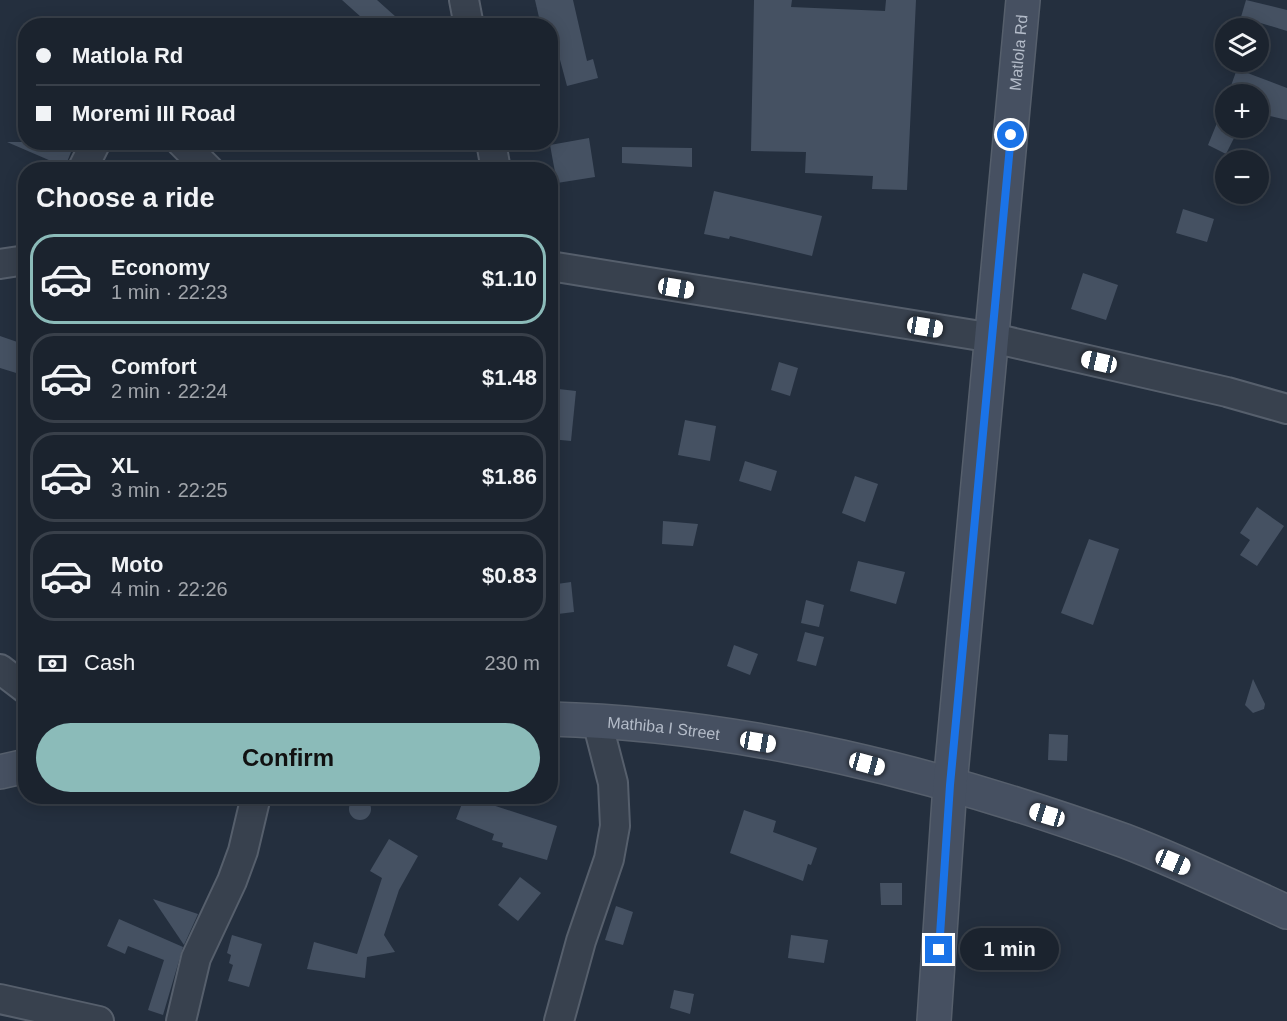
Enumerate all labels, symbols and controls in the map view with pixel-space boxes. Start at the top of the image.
street label: Matlola Rd [1006,14,1030,92]
map controls [1215,18,1269,204]
button: layers [1215,18,1269,72]
text: Matlola Rd [72,43,183,68]
button: + [1215,84,1269,138]
text: Moremi III Road [72,101,236,126]
route start [997,121,1024,148]
button: − [1215,150,1269,204]
text: Choose a ride [36,183,215,213]
icon: car [39,252,93,306]
text: Economy [111,255,210,280]
text: $1.10 [482,266,537,291]
car [657,276,695,300]
text: 1 min · 22:23 [111,281,228,303]
car [906,315,944,339]
car [1079,349,1119,375]
icon: car [39,351,93,405]
text: Comfort [111,354,197,379]
text: $1.48 [482,365,537,390]
text: 2 min · 22:24 [111,380,228,402]
icon: car [39,450,93,504]
text: XL [111,453,139,478]
text: $1.86 [482,464,537,489]
text: 3 min · 22:25 [111,479,228,501]
icon: car [39,549,93,603]
text: Moto [111,552,164,577]
text: $0.83 [482,563,537,588]
text: 4 min · 22:26 [111,578,228,600]
icon: cash [36,647,69,680]
text: Cash [84,650,135,675]
text: 230 m [484,652,540,674]
street label: Mathiba I Street [607,713,722,743]
button: Confirm [36,723,540,792]
car [739,730,777,754]
car [847,751,887,777]
car [1027,801,1067,829]
car [1153,847,1193,877]
callout: 1 min [960,929,1059,971]
route end [925,936,952,963]
text: 1 min [983,938,1036,960]

